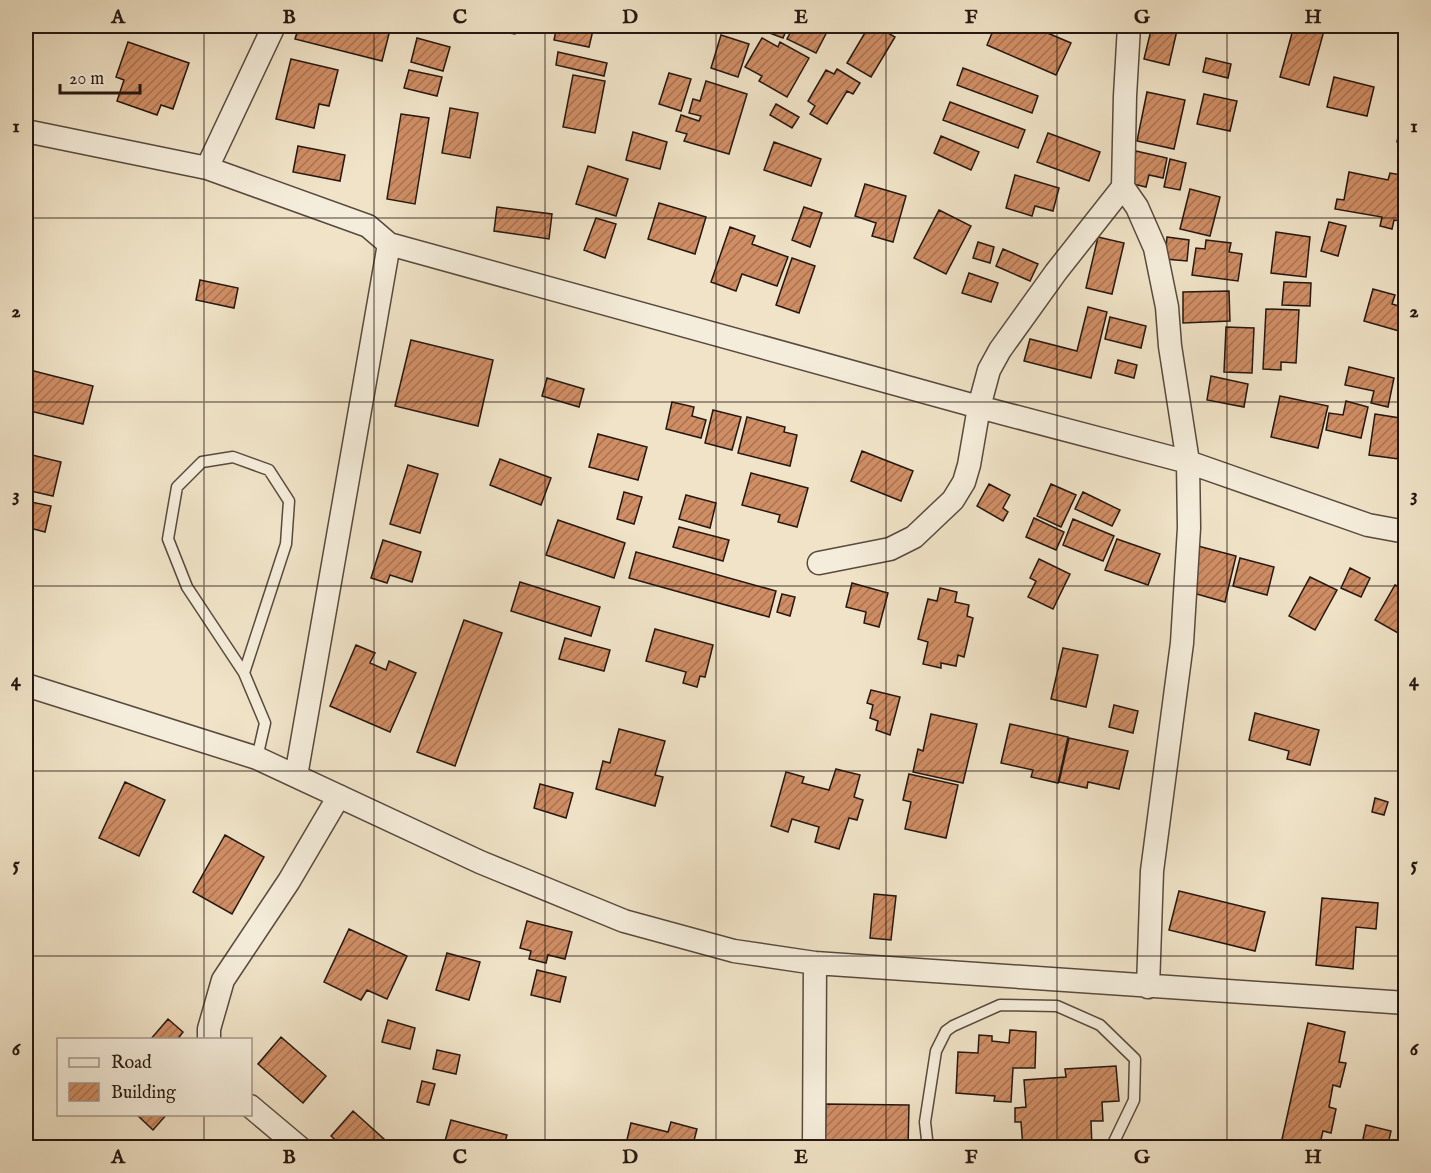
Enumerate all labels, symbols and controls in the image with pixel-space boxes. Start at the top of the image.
text: A [110,5,126,30]
text: B [282,5,296,30]
text: C [453,5,467,30]
text: D [622,5,638,30]
text: E [794,5,808,30]
text: F [965,5,978,30]
text: G [1134,5,1151,30]
text: H [1304,5,1322,30]
scale bar [60,57,140,95]
text: 20 m [69,68,104,91]
text: 1 [12,114,20,139]
text: 1 [1410,114,1418,139]
text: 2 [11,299,21,324]
text: 2 [1409,299,1419,324]
text: 3 [12,483,20,508]
text: 3 [1410,483,1418,508]
text: 4 [11,668,22,693]
text: 4 [1409,668,1420,693]
text: 5 [12,852,20,877]
text: 5 [1410,852,1418,877]
text: 6 [12,1037,22,1062]
text: 6 [1410,1037,1420,1062]
legend [57,1038,252,1116]
text: Road [111,1052,152,1075]
text: Building [111,1082,176,1105]
text: A [110,1145,126,1170]
text: B [282,1145,296,1170]
text: C [453,1145,467,1170]
text: D [622,1145,638,1170]
text: E [794,1145,808,1170]
text: F [965,1145,978,1170]
text: G [1134,1145,1151,1170]
text: H [1304,1145,1322,1170]

